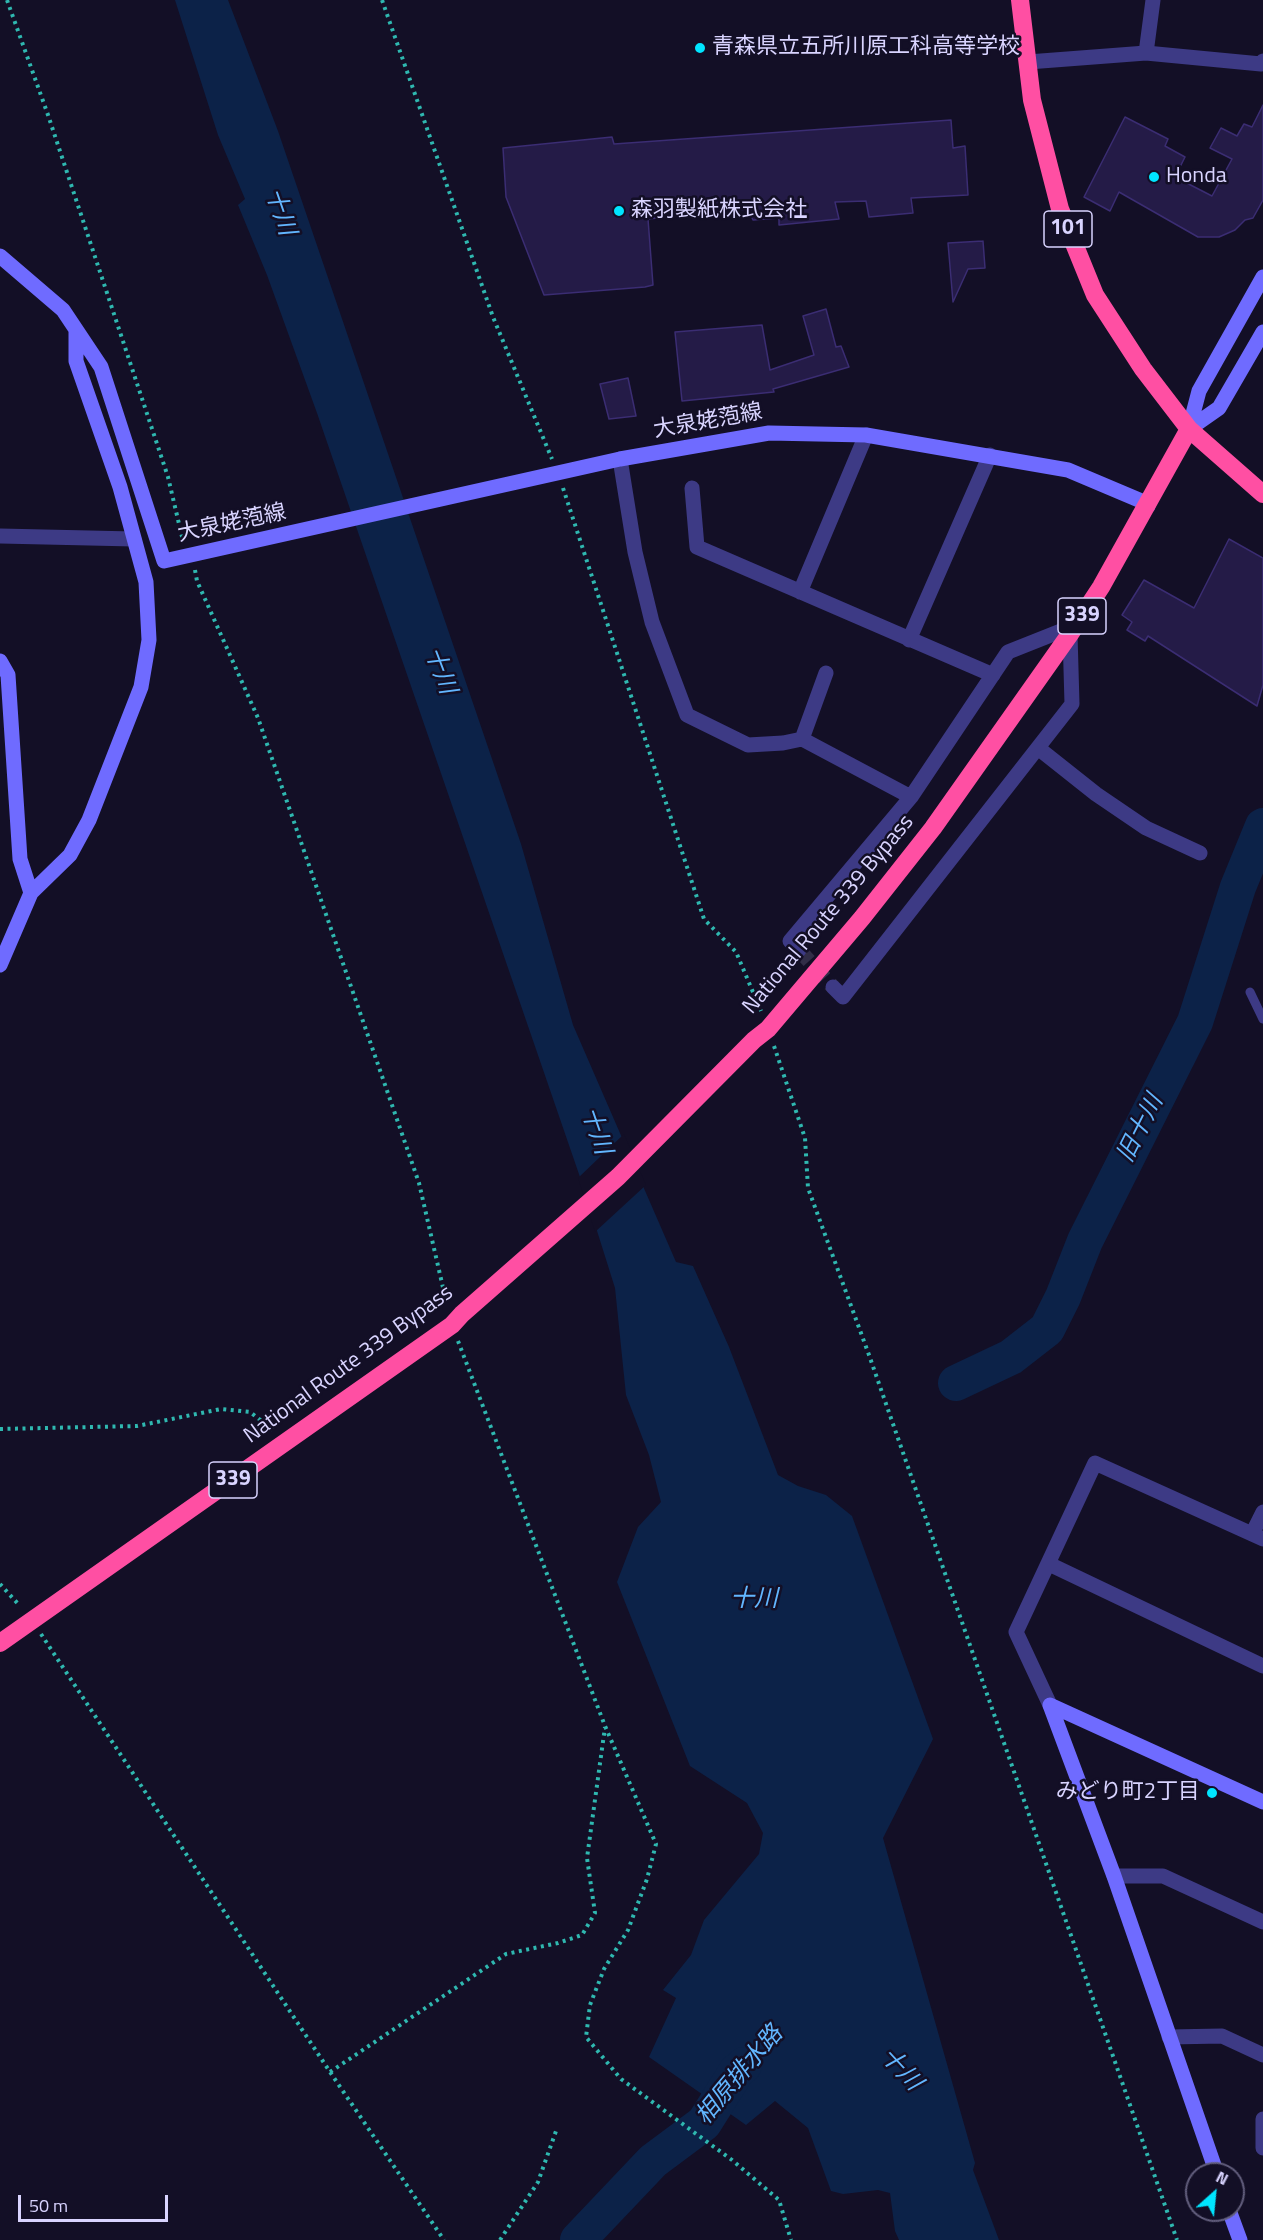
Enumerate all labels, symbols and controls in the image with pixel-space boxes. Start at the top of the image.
place label: 青森県立五所川原工科高等学校 [712,35,1020,61]
marker: 青森県立五所川原工科高等学校 [693,41,707,55]
place label: Honda [1166,164,1227,190]
marker: Honda [1147,170,1161,184]
water label: 十川 [258,185,300,239]
place label: 森羽製紙株式会社 [631,198,807,224]
marker: 森羽製紙株式会社 [612,204,626,218]
road number: 101 [1044,211,1092,247]
street label: 大泉姥萢線 [652,399,764,445]
street label: 大泉姥萢線 [175,500,289,548]
road number: 339 [1058,598,1106,634]
water label: 十川 [417,643,461,699]
street label: National Route 339 Bypass [738,810,920,1020]
water label: 旧十川 [1112,1090,1170,1168]
water label: 十川 [574,1104,616,1158]
street label: National Route 339 Bypass [239,1280,459,1450]
road number: 339 [209,1462,257,1498]
water label: 十川 [730,1586,778,1614]
place label: みどり町2丁目 [1056,1780,1200,1806]
marker: みどり町2丁目 [1205,1786,1219,1800]
water label: 相原排水路 [690,2021,790,2131]
water label: 十川 [873,2043,927,2097]
north arrow [1185,2162,1245,2222]
text: N [1212,2165,1233,2191]
scale bar [21,2183,171,2221]
text: 50 m [29,2192,68,2219]

